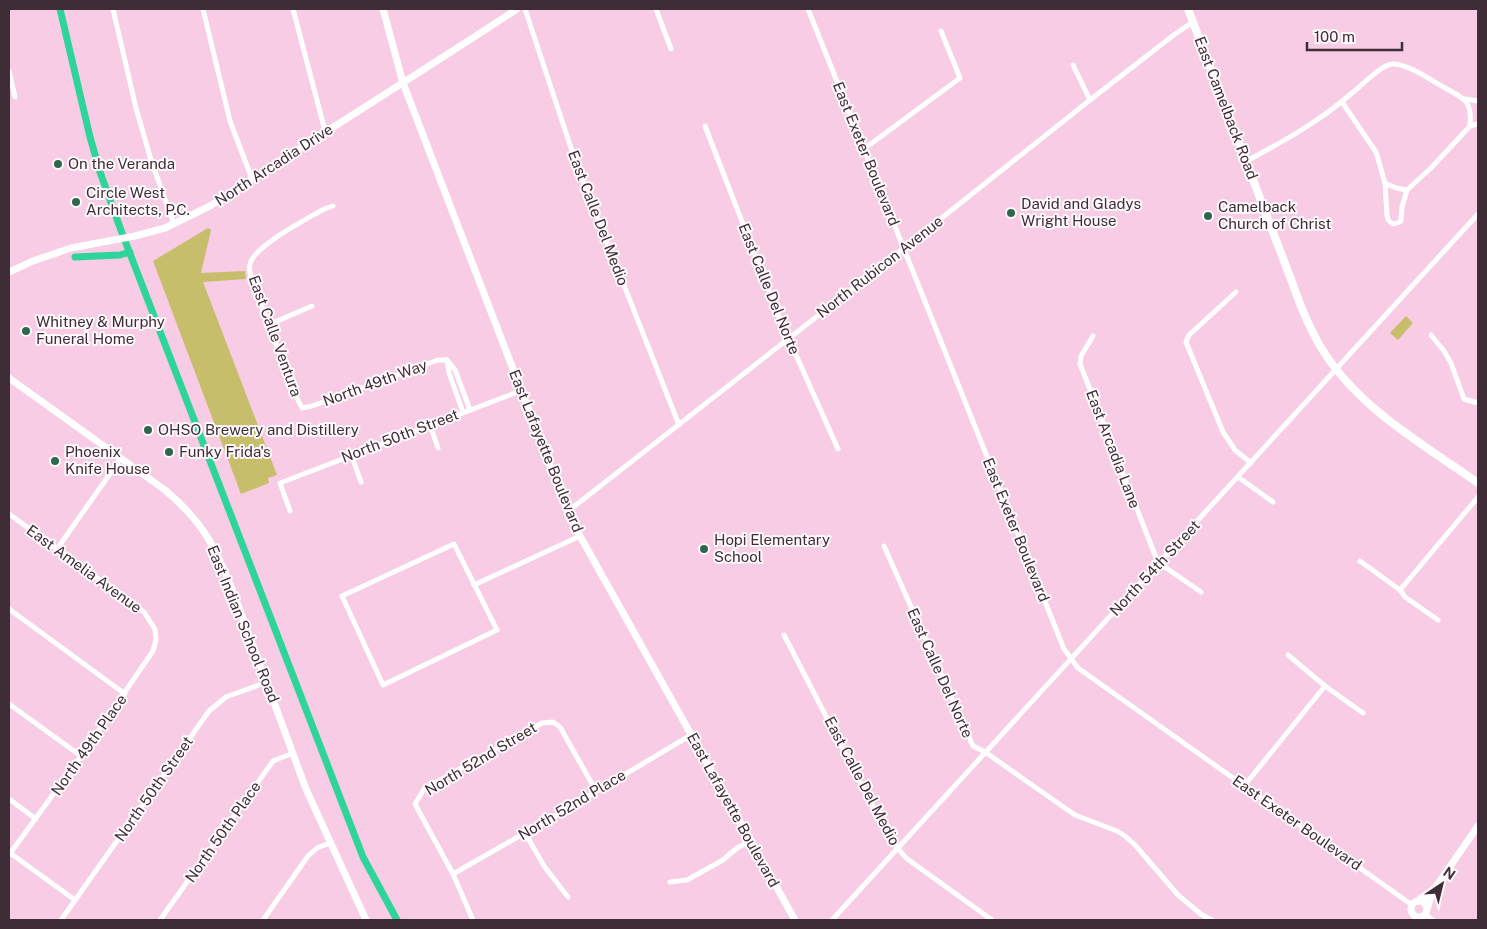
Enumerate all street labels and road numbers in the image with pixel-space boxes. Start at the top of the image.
street label: East Camelback Road [1191,34,1262,182]
street label: East Exeter Boulevard [830,79,903,228]
street label: North Arcadia Drive [212,120,336,209]
street label: East Calle Del Medio [565,148,632,288]
street label: North Rubicon Avenue [813,212,946,321]
street label: East Calle Del Norte [735,221,804,357]
street label: East Calle Ventura [246,273,305,399]
street label: North 49th Way [320,356,429,409]
street label: East Lafayette Boulevard [506,367,587,535]
street label: East Arcadia Lane [1083,387,1144,511]
street label: North 50th Street [339,405,461,466]
street label: East Exeter Boulevard [980,455,1053,604]
street label: North 54th Street [1106,516,1203,619]
street label: East Amelia Avenue [23,521,145,616]
street label: East Indian School Road [204,543,283,705]
street label: East Calle Del Norte [904,605,977,740]
street label: North 49th Place [47,691,130,798]
street label: East Calle Del Medio [821,713,904,848]
street label: North 52nd Street [422,718,540,799]
street label: East Lafayette Boulevard [684,730,783,890]
street label: North 50th Street [111,733,196,844]
street label: North 52nd Place [515,766,628,843]
street label: East Exeter Boulevard [1229,772,1365,874]
street label: North 50th Place [181,778,264,885]

